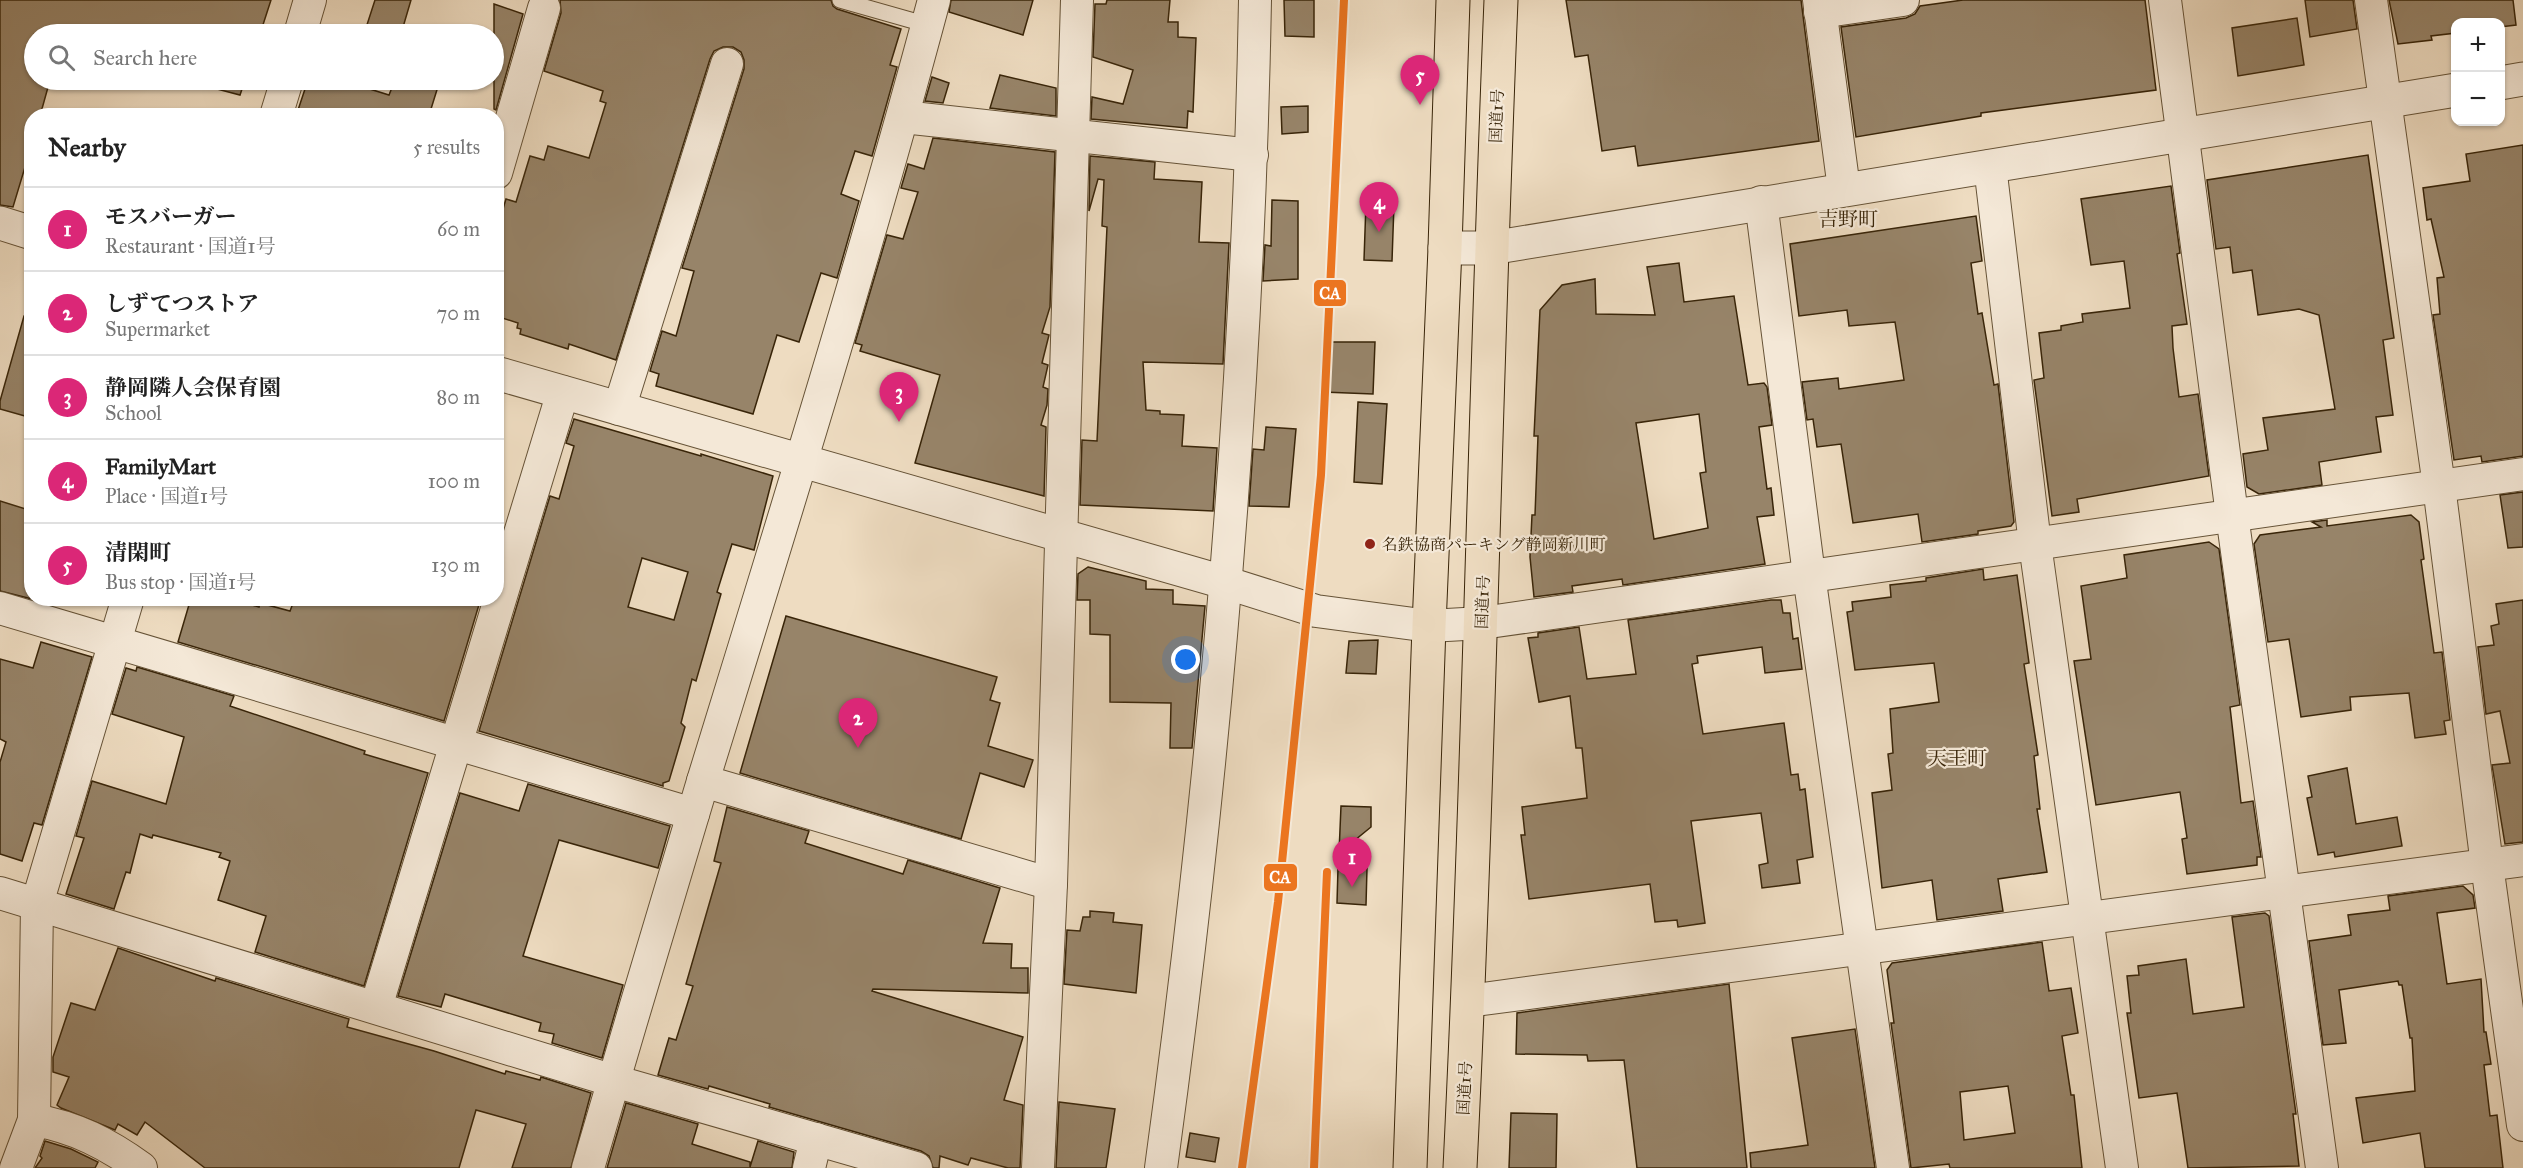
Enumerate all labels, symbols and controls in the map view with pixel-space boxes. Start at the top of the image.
map controls [2451,18,2505,126]
button: + [2451,18,2505,72]
search box [24,24,504,90]
icon: search [45,41,78,74]
text: Search here [93,44,197,71]
pin: 5 [1400,56,1440,105]
button: − [2451,72,2505,126]
street label: 国道1号 [1486,89,1507,143]
text: Nearby [48,131,126,163]
text: 5 results [413,135,480,159]
pin: 4 [1360,182,1398,232]
text: モスバーガー [105,203,237,230]
district label: 吉野町 [1818,207,1878,231]
text: 1 [64,217,71,241]
text: 60 m [437,217,480,241]
text: Restaurant · 国道1号 [105,234,275,258]
line badge: CA [1313,279,1347,307]
text: CA [1319,284,1341,303]
text: しずてつストア [105,290,259,317]
text: 2 [63,301,72,325]
text: 70 m [437,301,480,325]
text: Supermarket [105,317,210,341]
pin: 3 [880,372,918,422]
text: 静岡隣人会保育園 [105,374,281,401]
text: 3 [64,385,72,409]
text: 80 m [437,385,480,409]
text: School [105,401,162,425]
text: FamilyMart [105,453,216,480]
text: 4 [62,469,73,493]
text: 100 m [428,469,480,493]
text: Place · 国道1号 [105,484,228,508]
place label: 名鉄協商パーキング静岡新川町 [1382,535,1606,554]
marker: 名鉄協商パーキング静岡新川町 [1363,537,1377,551]
text: 清閑町 [105,539,171,566]
text: 5 [63,553,72,577]
text: 130 m [431,553,480,577]
text: Bus stop · 国道1号 [105,570,256,594]
street label: 国道1号 [1472,575,1493,629]
your location [1171,645,1200,674]
pin: 2 [838,698,878,748]
district label: 天王町 [1927,746,1987,770]
pin: 1 [1332,838,1372,887]
line badge: CA [1263,863,1298,892]
text: CA [1269,868,1291,887]
street label: 国道1号 [1454,1060,1475,1116]

